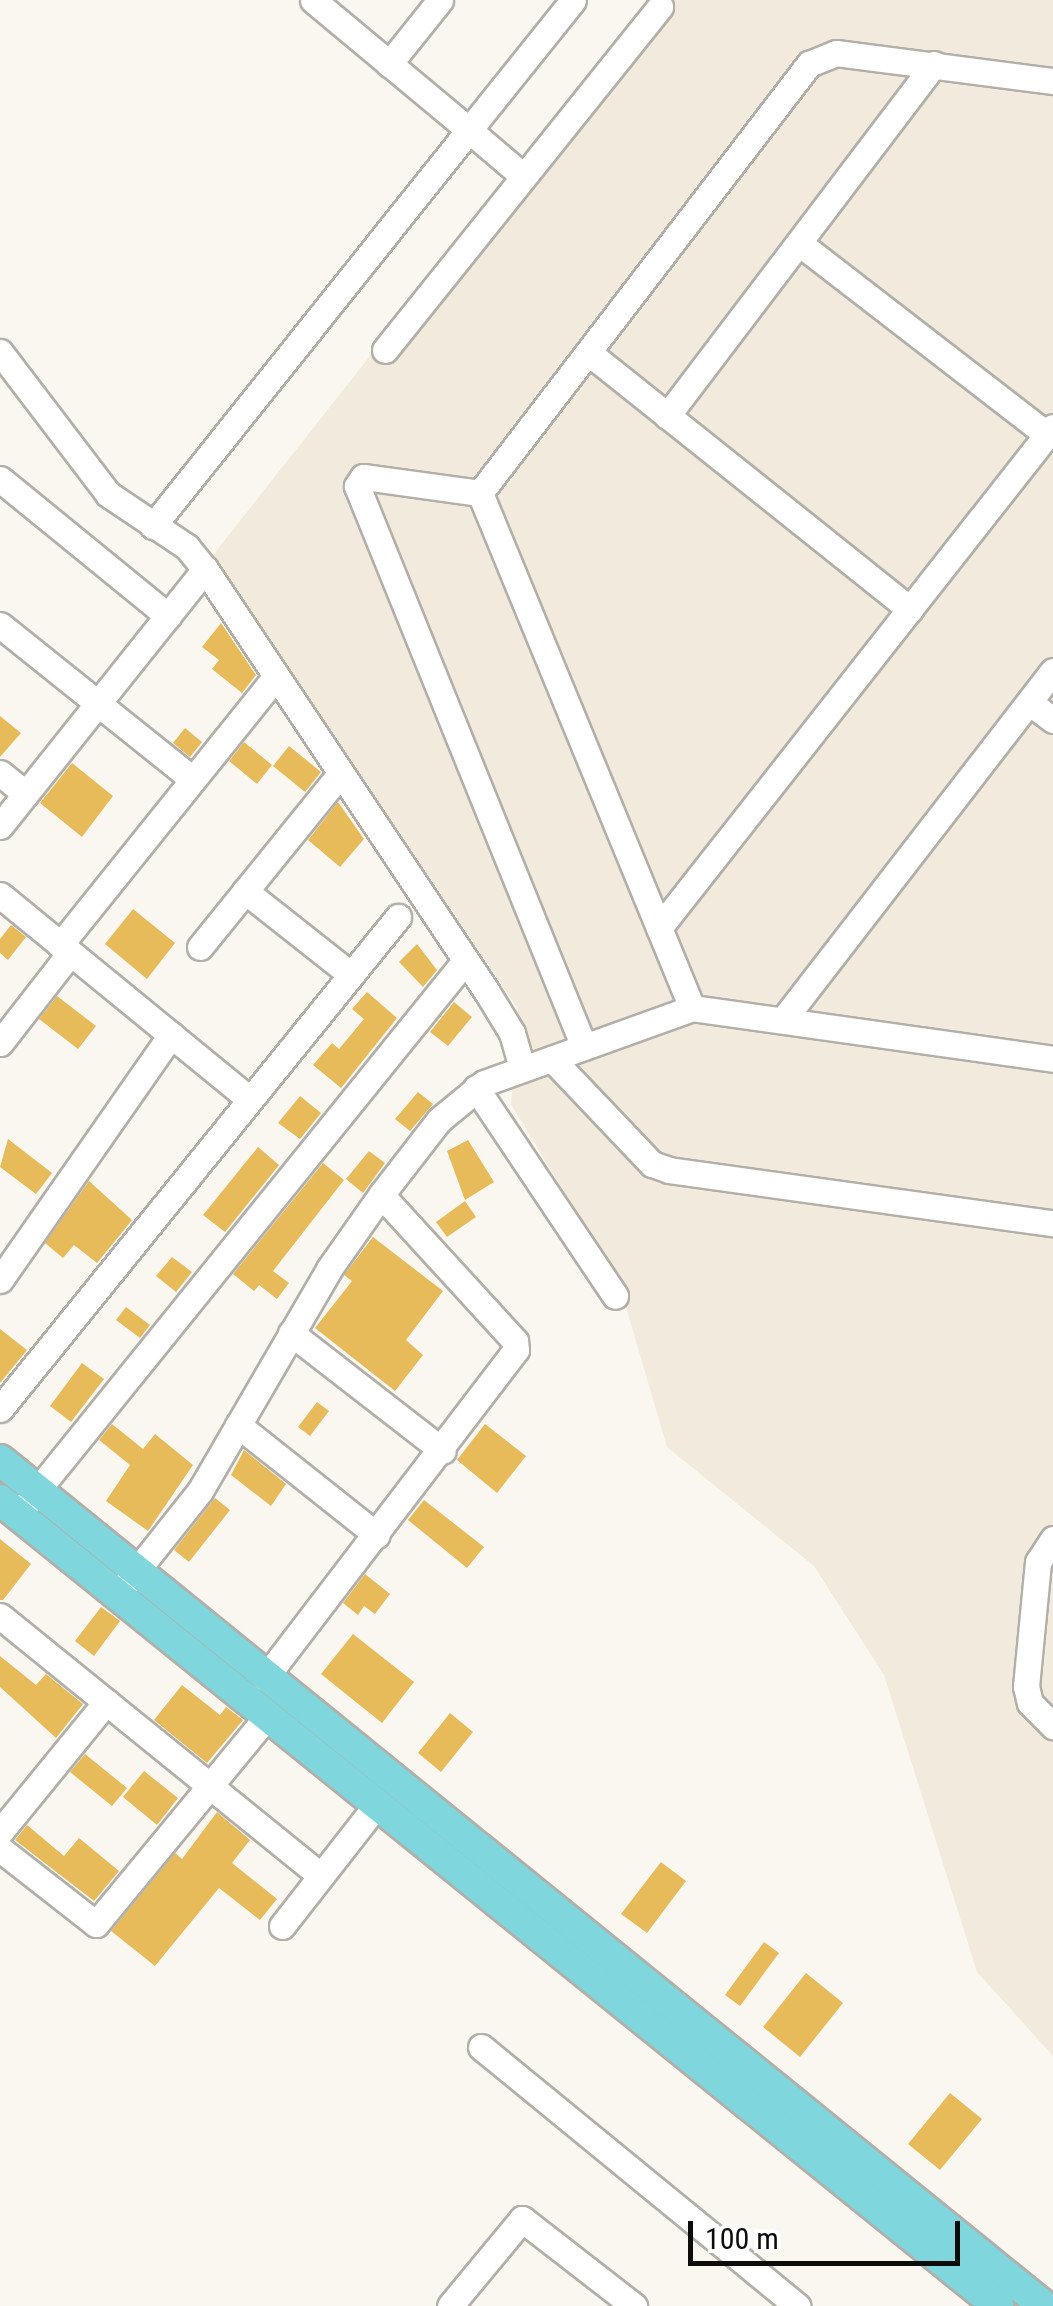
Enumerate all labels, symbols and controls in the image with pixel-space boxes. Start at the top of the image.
scale bar [693,2201,966,2263]
text: 100 m [705,2221,779,2256]

